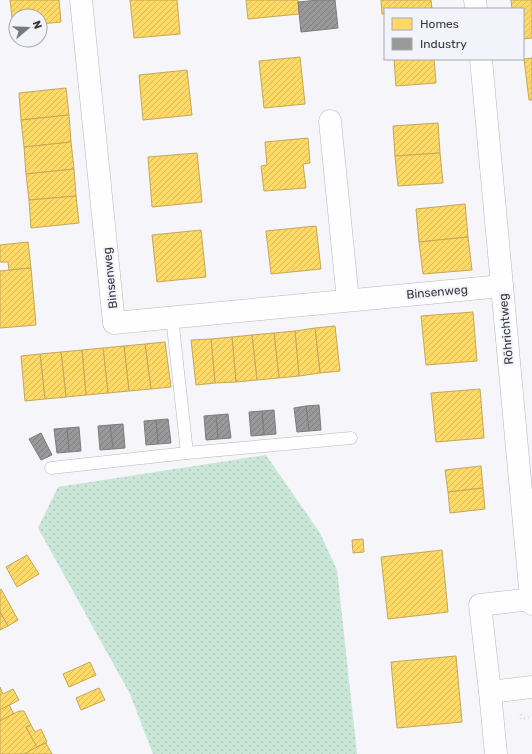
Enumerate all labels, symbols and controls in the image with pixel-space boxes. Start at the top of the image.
north arrow [8,8,48,48]
legend [384,8,524,60]
text: Homes [420,17,459,31]
text: N [30,19,44,31]
text: Industry [420,37,467,51]
street label: Binsenweg [100,247,120,309]
street label: Binsenweg [406,282,468,302]
street label: Röhrichtweg [496,293,516,365]

